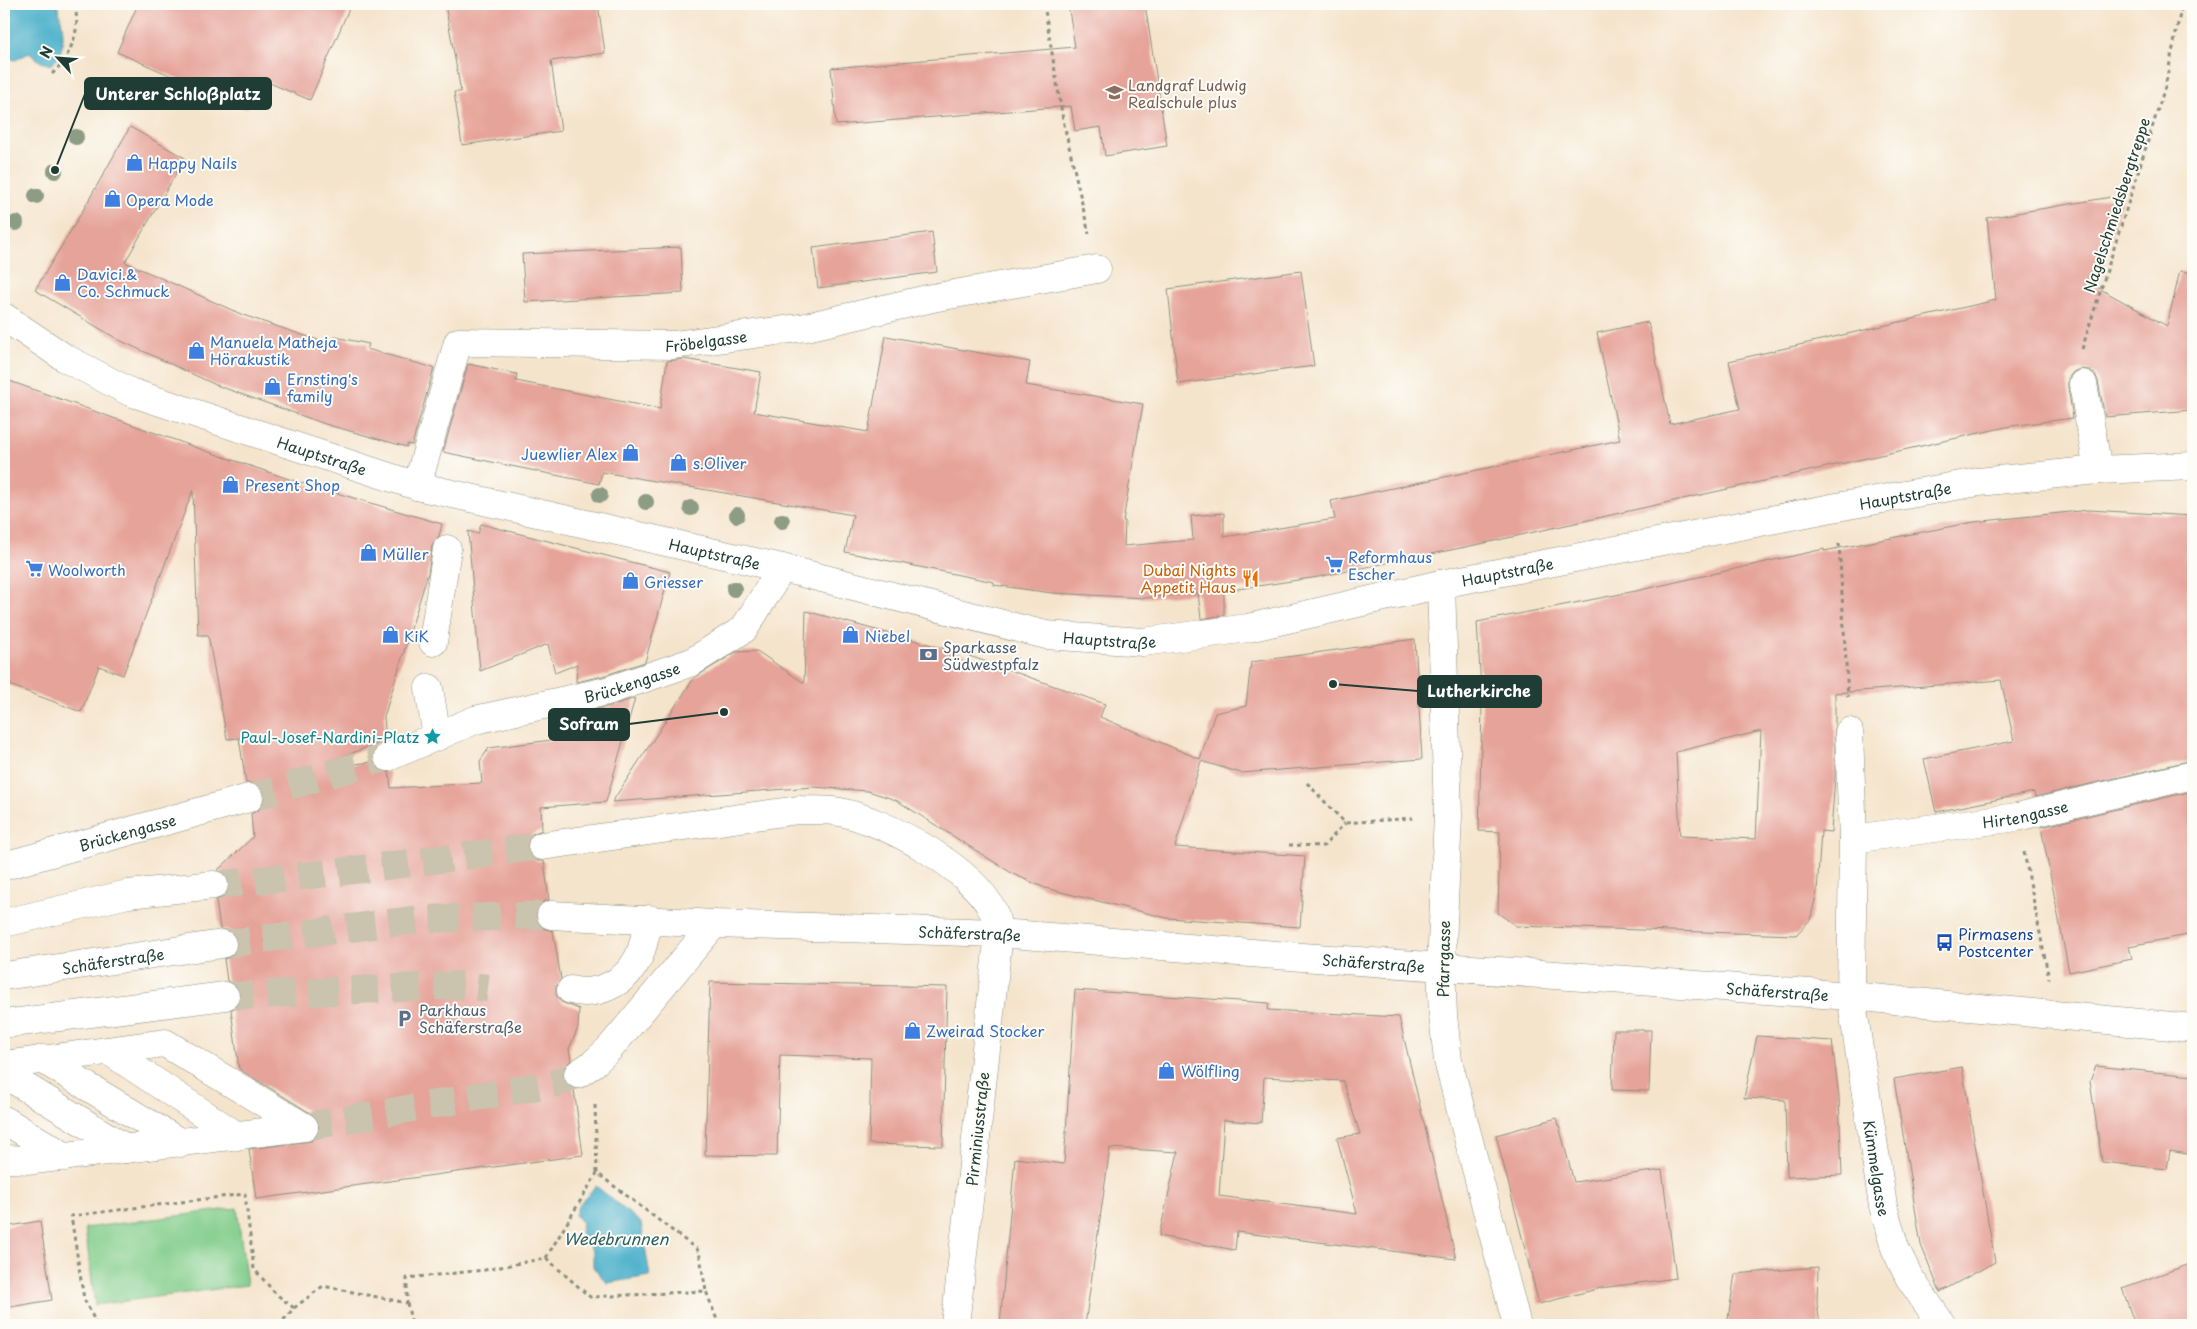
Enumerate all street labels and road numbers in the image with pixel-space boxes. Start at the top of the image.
street label: Nagelschmiedsbergtreppe [2077,114,2155,296]
street label: Fröbelgasse [665,324,748,357]
street label: Hauptstraße [274,430,370,480]
street label: Hauptstraße [1857,475,1953,514]
street label: Hauptstraße [667,531,763,574]
street label: Hauptstraße [1459,551,1555,591]
street label: Hauptstraße [1062,625,1157,654]
street label: Brückengasse [582,656,683,707]
street label: Hirtengasse [1981,794,2070,833]
street label: Brückengasse [76,807,179,856]
street label: Schäferstraße [918,919,1022,946]
street label: Pfarrgasse [1431,920,1455,998]
street label: Schäferstraße [60,941,165,979]
street label: Schäferstraße [1321,947,1426,977]
street label: Schäferstraße [1725,976,1830,1006]
street label: Pirminiusstraße [960,1071,994,1187]
street label: Kümmelgasse [1859,1118,1897,1219]

